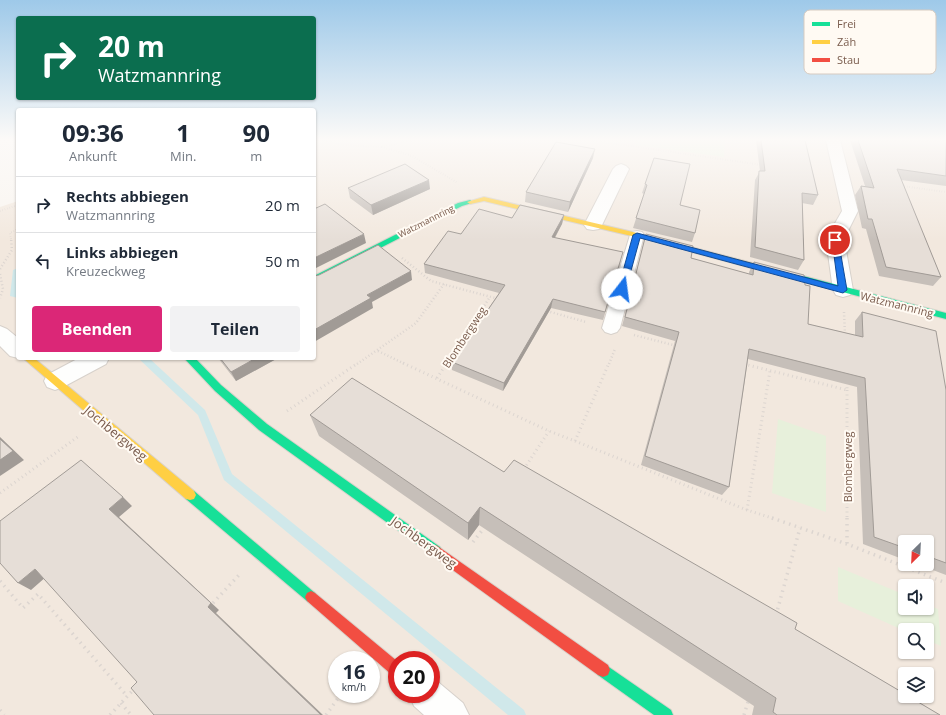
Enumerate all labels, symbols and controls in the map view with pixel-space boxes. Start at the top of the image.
legend [804,10,936,74]
text: Frei [837,16,856,31]
text: 20 m [98,27,165,65]
icon: right [32,32,84,84]
text: Zäh [837,34,856,49]
text: Stau [837,52,860,67]
text: Watzmannring [98,63,221,87]
text: 09:36 [62,116,124,149]
text: 1 [176,116,190,149]
text: 90 [242,116,270,149]
text: Ankunft [69,147,117,165]
text: Min. [170,147,196,165]
text: m [250,147,262,165]
text: Rechts abbiegen [66,186,189,206]
icon: right [32,194,54,216]
text: 20 m [265,195,300,215]
street label: Watzmannring [396,201,456,241]
text: Watzmannring [66,206,155,224]
pin [818,223,852,257]
icon: arrive [824,229,846,251]
text: Links abbiegen [66,242,178,262]
icon: left [32,250,54,272]
text: 50 m [265,251,300,271]
text: Kreuzeckweg [66,262,145,280]
position arrow [601,268,643,310]
street label: Watzmannring [859,288,935,320]
street label: Blombergweg [438,303,490,371]
button: Beenden [32,306,162,352]
button: Teilen [170,306,300,352]
street label: Jochbergweg [79,400,151,465]
street label: Blombergweg [840,432,855,502]
street label: Jochbergweg [386,511,461,572]
north arrow [898,535,934,571]
map controls [898,535,934,703]
button: sound [898,579,934,615]
button: search [898,623,934,659]
speed limit sign: 20 [388,651,440,703]
text: 16 [343,658,365,685]
button: layers [898,667,934,703]
text: km/h [342,680,366,694]

